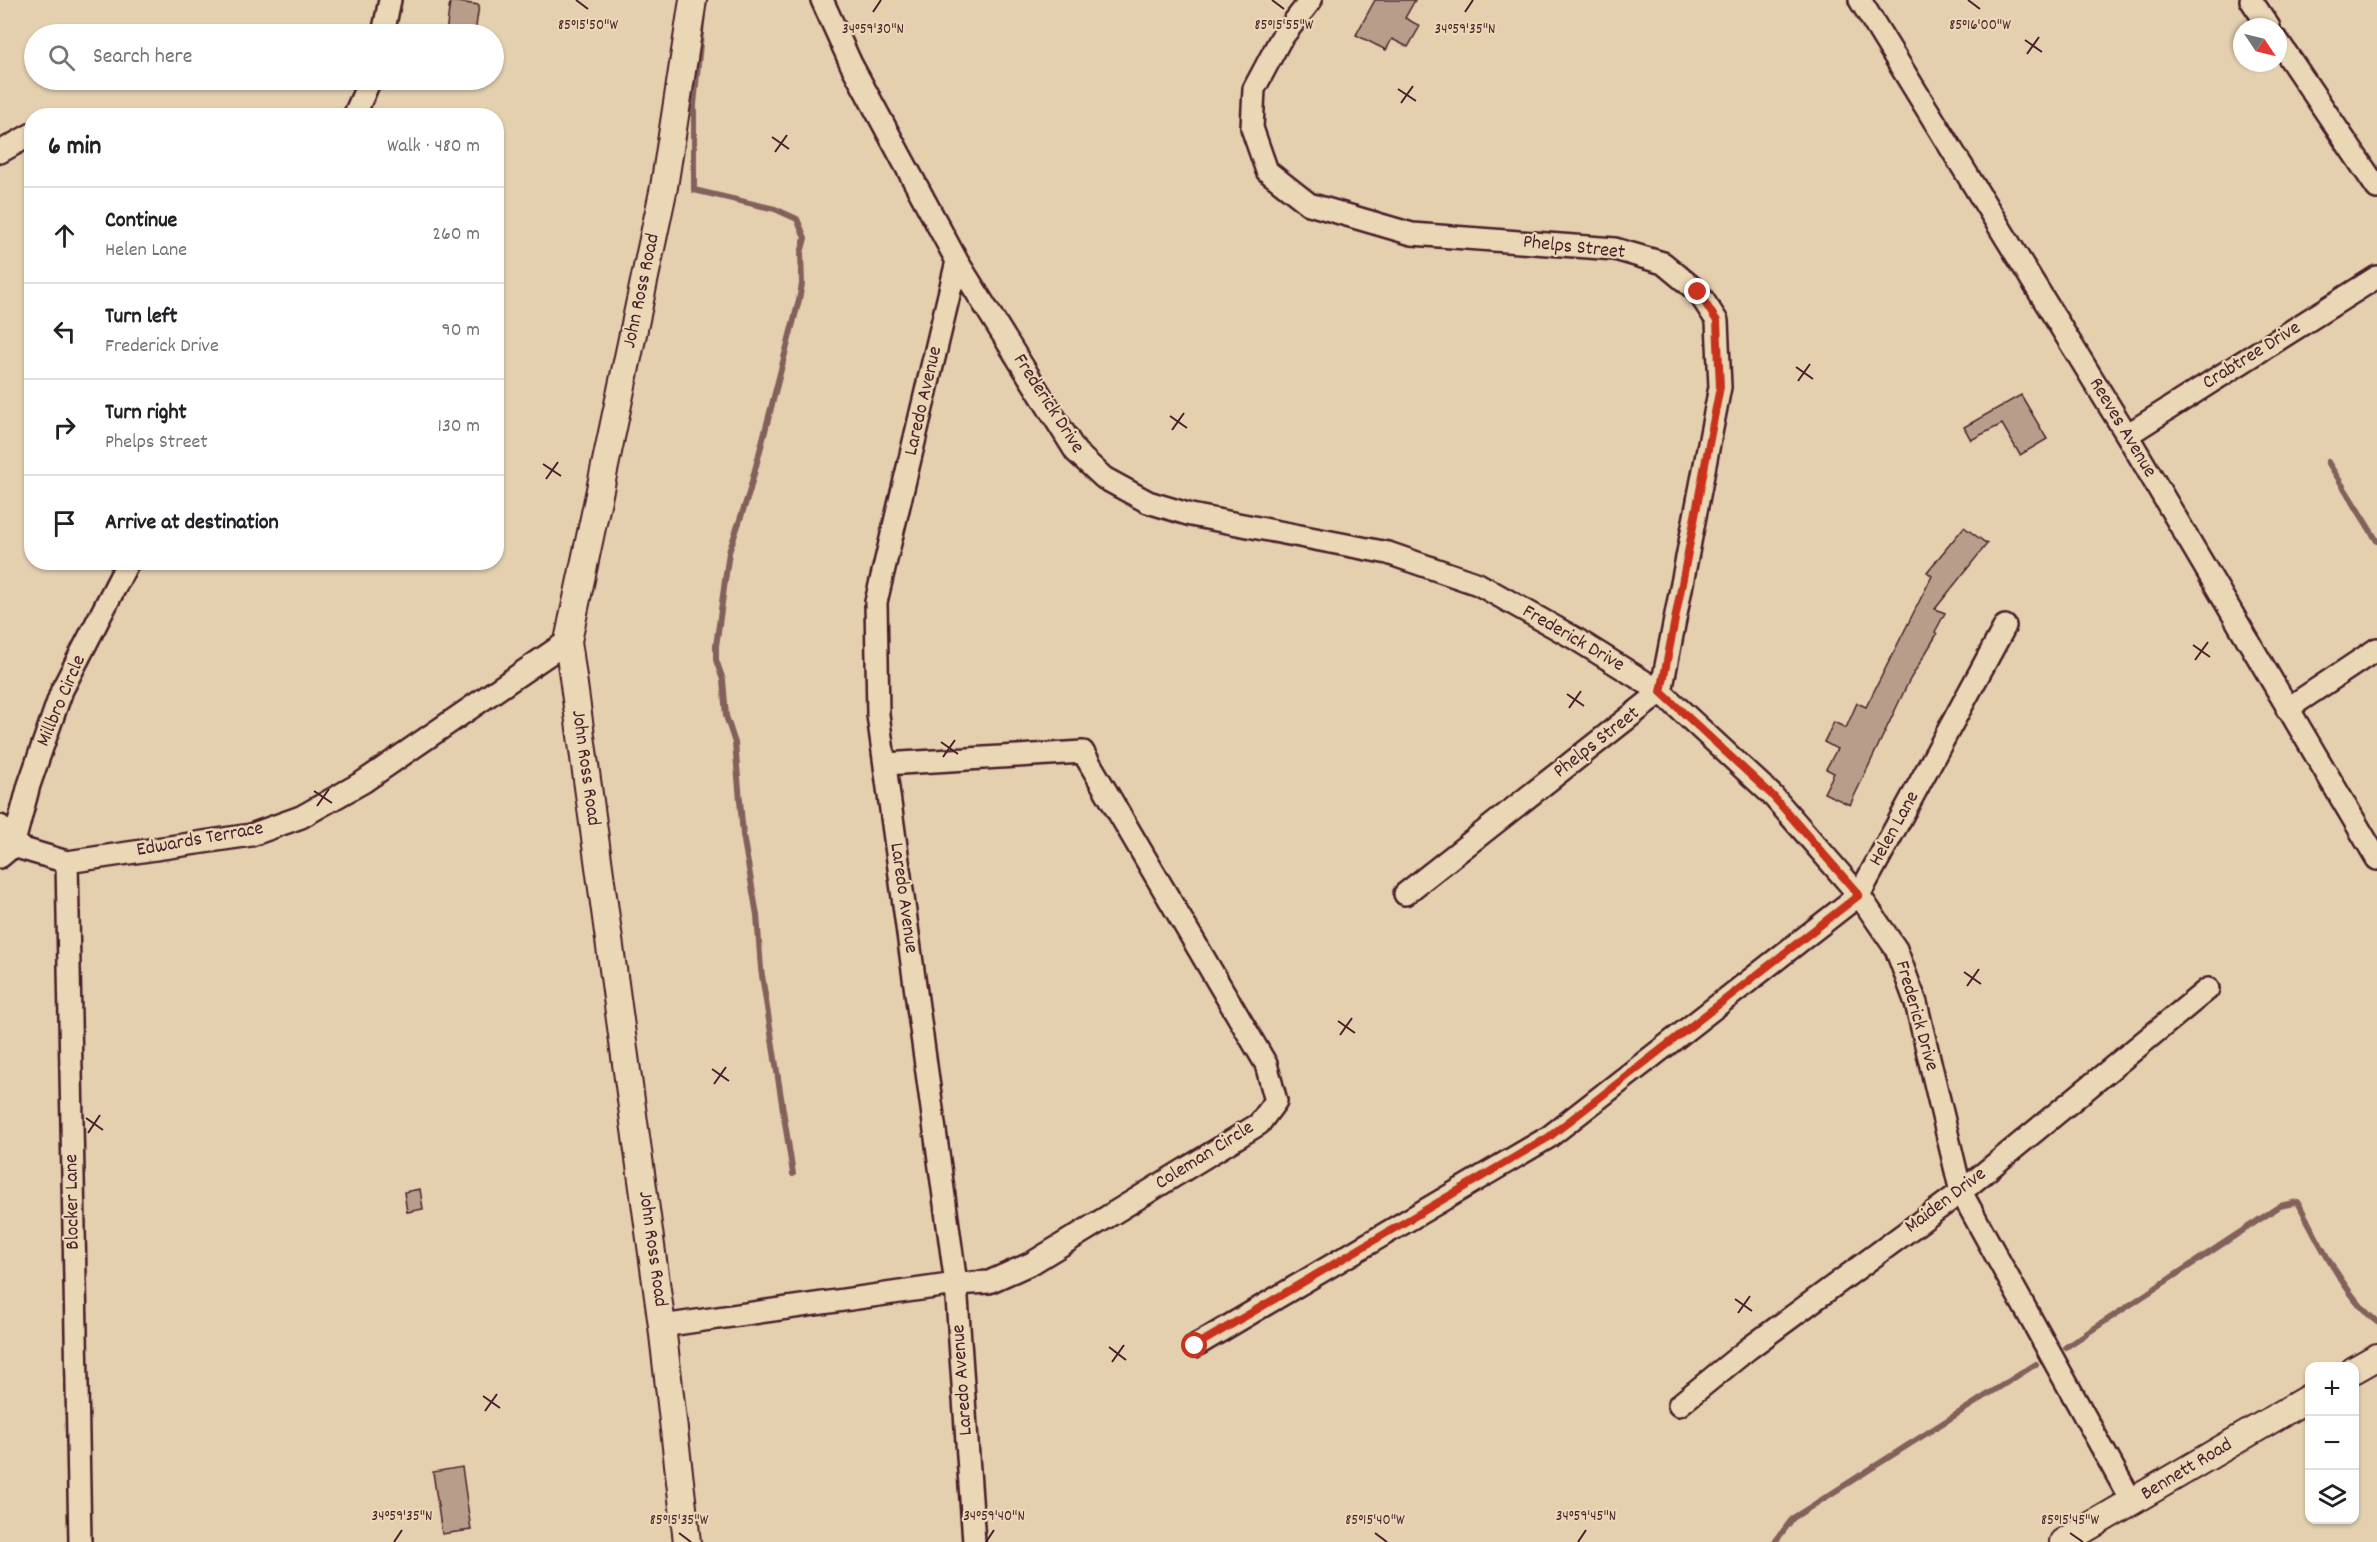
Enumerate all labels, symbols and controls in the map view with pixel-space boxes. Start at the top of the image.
text: 85°15'50"W [558,15,618,37]
text: 85°15'55"W [1255,15,1314,37]
text: 85°16'00"W [1949,15,2011,37]
north arrow [2233,18,2287,72]
text: 34°59'30"N [842,19,904,41]
text: 34°59'35"N [1435,19,1495,41]
search box [24,24,504,90]
icon: search [45,41,78,74]
text: Search here [93,42,192,73]
text: 6 min [48,129,101,166]
text: Walk · 480 m [387,133,480,161]
text: Continue [105,206,177,237]
icon: ahead [48,219,81,252]
text: 260 m [432,221,480,249]
street label: Phelps Street [1522,229,1626,267]
street label: John Ross Road [616,231,668,351]
text: Helen Lane [105,237,187,265]
route end [1684,278,1710,304]
text: Turn left [105,302,177,333]
icon: left [48,315,81,348]
street label: Crabtree Drive [2198,315,2307,397]
text: 90 m [442,317,480,345]
text: Frederick Drive [105,333,219,361]
street label: Laredo Avenue [898,343,950,458]
street label: Frederick Drive [1005,349,1091,459]
street label: Reeves Avenue [2081,373,2163,483]
text: Turn right [105,398,187,429]
icon: right [48,411,81,444]
text: 130 m [438,413,480,441]
text: Phelps Street [105,429,208,457]
icon: arrive [48,507,81,540]
text: Arrive at destination [105,508,279,539]
street label: Frederick Drive [1517,598,1629,680]
street label: Millbro Circle [30,651,94,751]
street label: Phelps Street [1548,700,1646,786]
street label: John Ross Road [563,708,607,828]
street label: Helen Lane [1863,786,1927,872]
street label: Edwards Terrace [134,815,266,865]
street label: Laredo Avenue [881,841,925,955]
street label: Frederick Drive [1887,957,1945,1075]
street label: Coleman Circle [1150,1114,1260,1198]
street label: Blocker Lane [58,1154,88,1250]
street label: Maiden Drive [1900,1161,1993,1241]
street label: John Ross Road [630,1189,674,1309]
street label: Laredo Avenue [945,1323,981,1437]
route start [1181,1332,1207,1358]
map controls [2305,1362,2359,1524]
button: + [2305,1362,2359,1416]
button: − [2305,1416,2359,1470]
street label: Bennett Road [2136,1432,2238,1508]
button: layers [2305,1470,2359,1524]
text: 34°59'35"N [372,1506,432,1528]
text: 34°59'40"N [963,1506,1025,1528]
text: 34°59'45"N [1556,1506,1616,1528]
text: 85°15'35"W [650,1510,709,1532]
text: 85°15'40"W [1345,1510,1405,1532]
text: 85°15'45"W [2041,1510,2099,1532]

